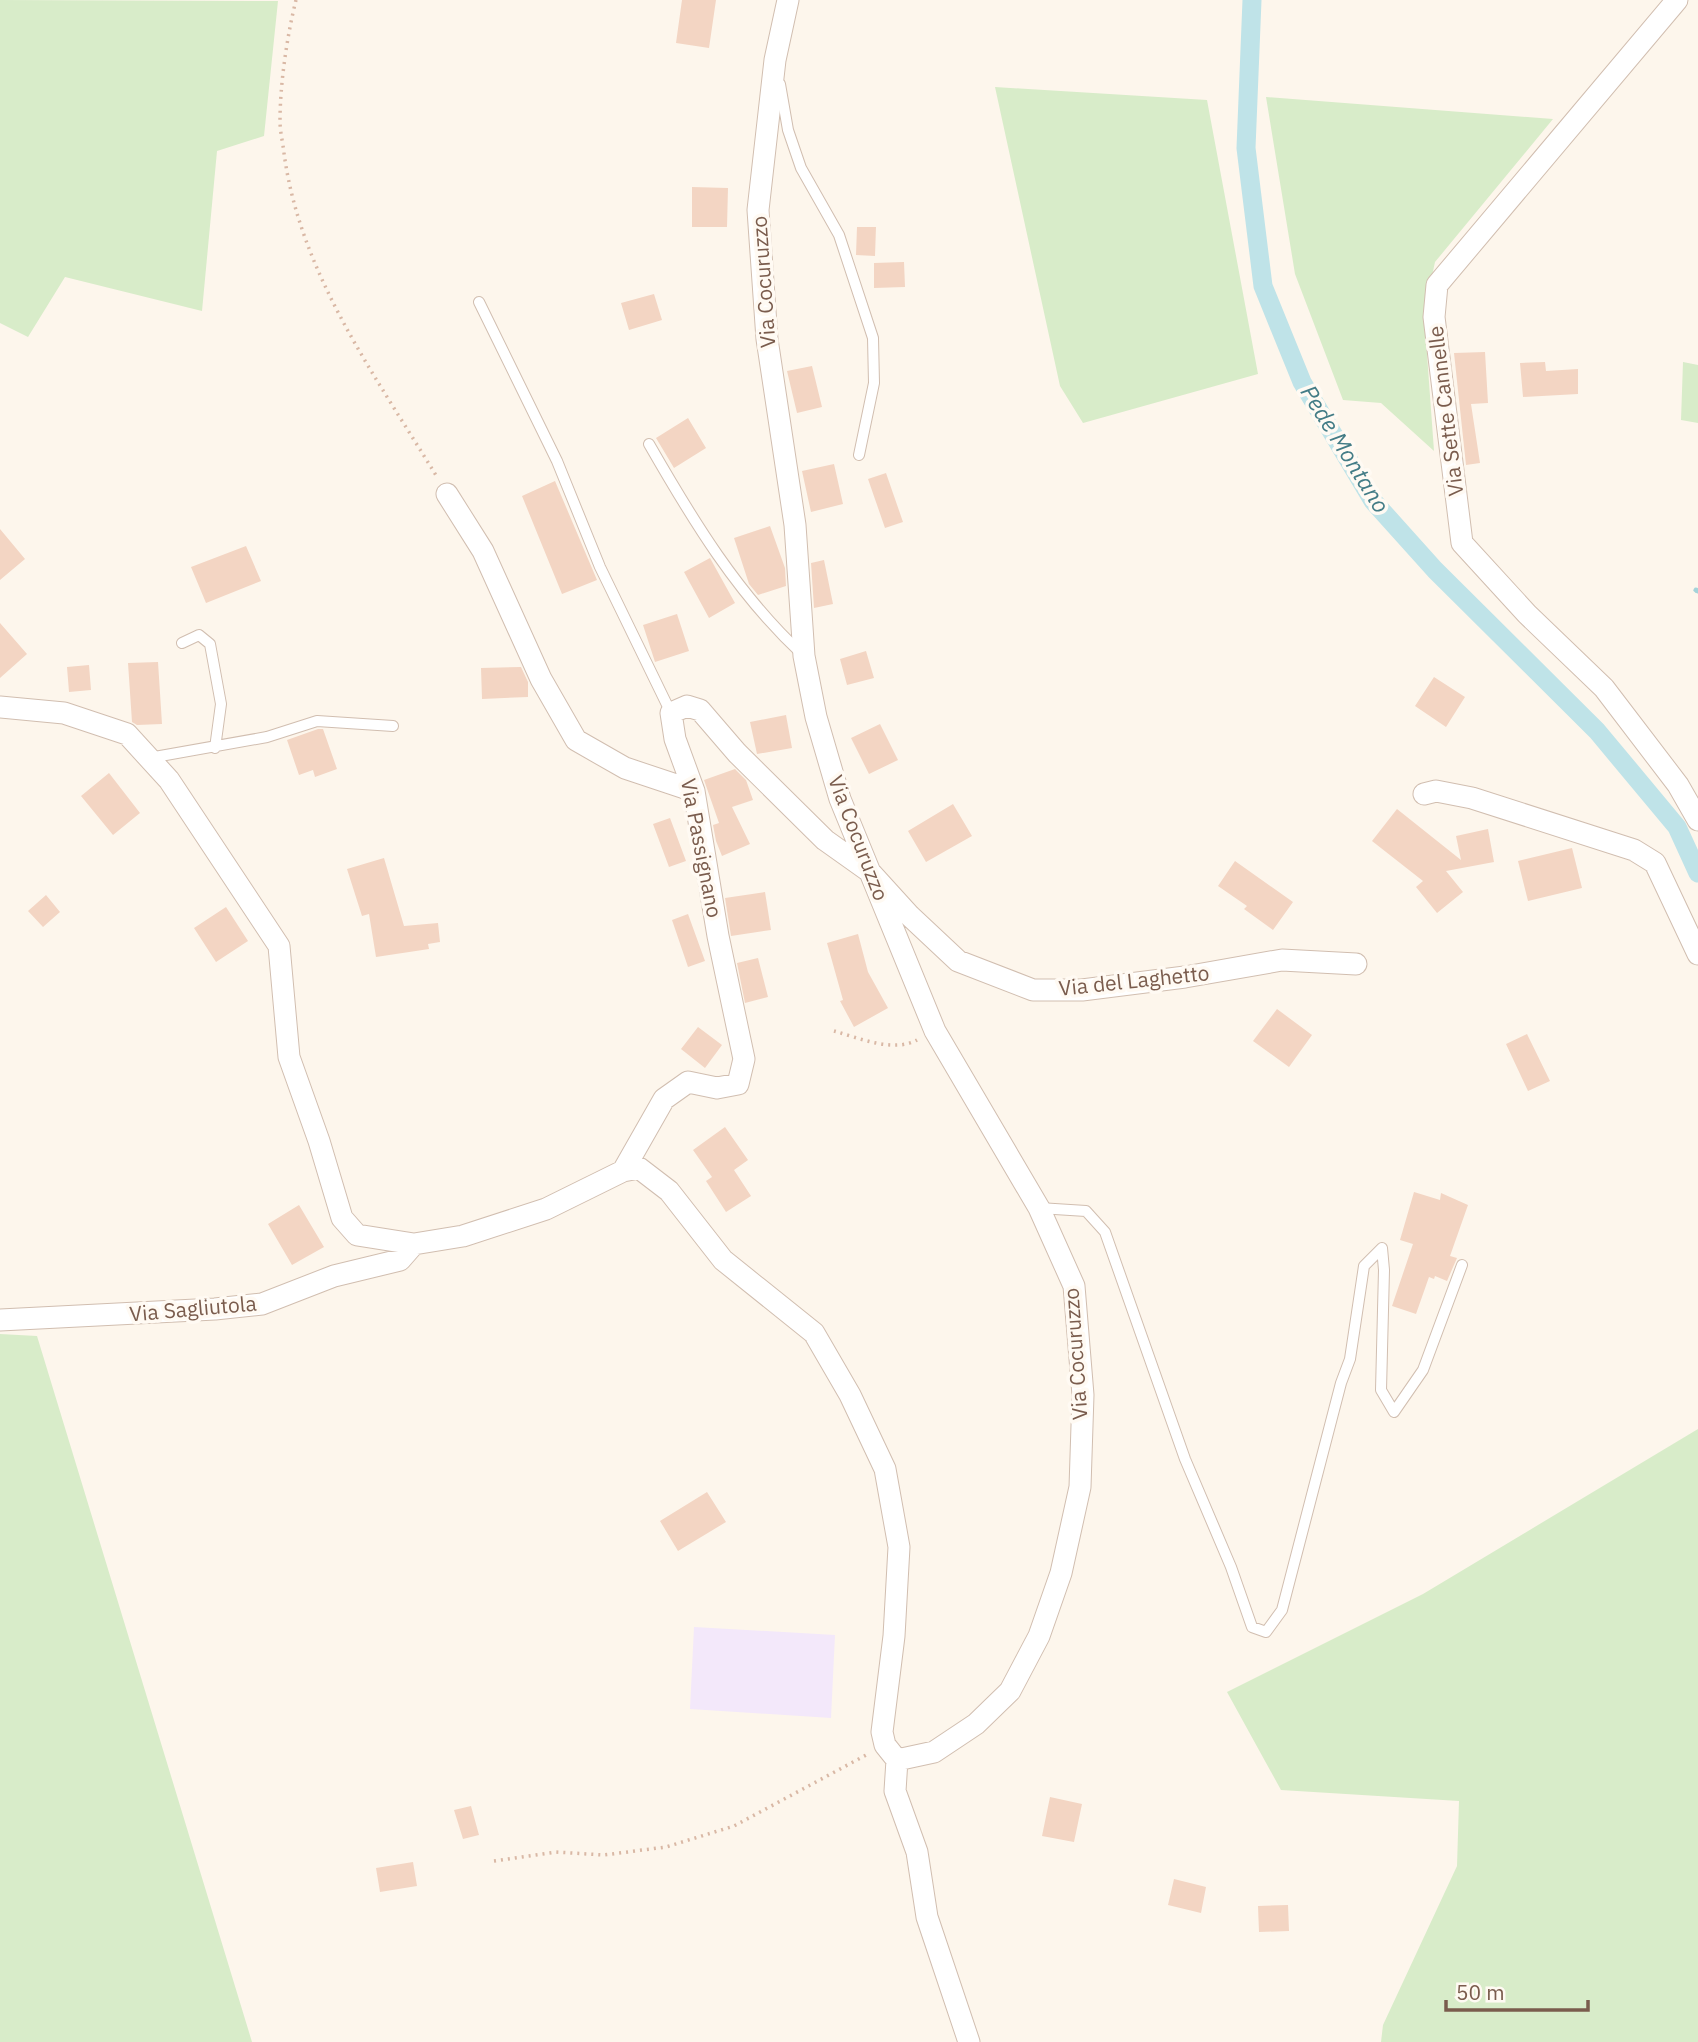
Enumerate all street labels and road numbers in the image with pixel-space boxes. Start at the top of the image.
street label: Via Cocuruzzo [744,215,782,349]
street label: Via Sette Cannelle [1421,324,1469,498]
street label: Via Cocuruzzo [822,771,896,904]
street label: Via Passignano [675,776,729,920]
street label: Via del Laghetto [1057,958,1210,1002]
street label: Via Cocuruzzo [1056,1287,1094,1421]
street label: Via Sagliutola [128,1288,258,1328]

